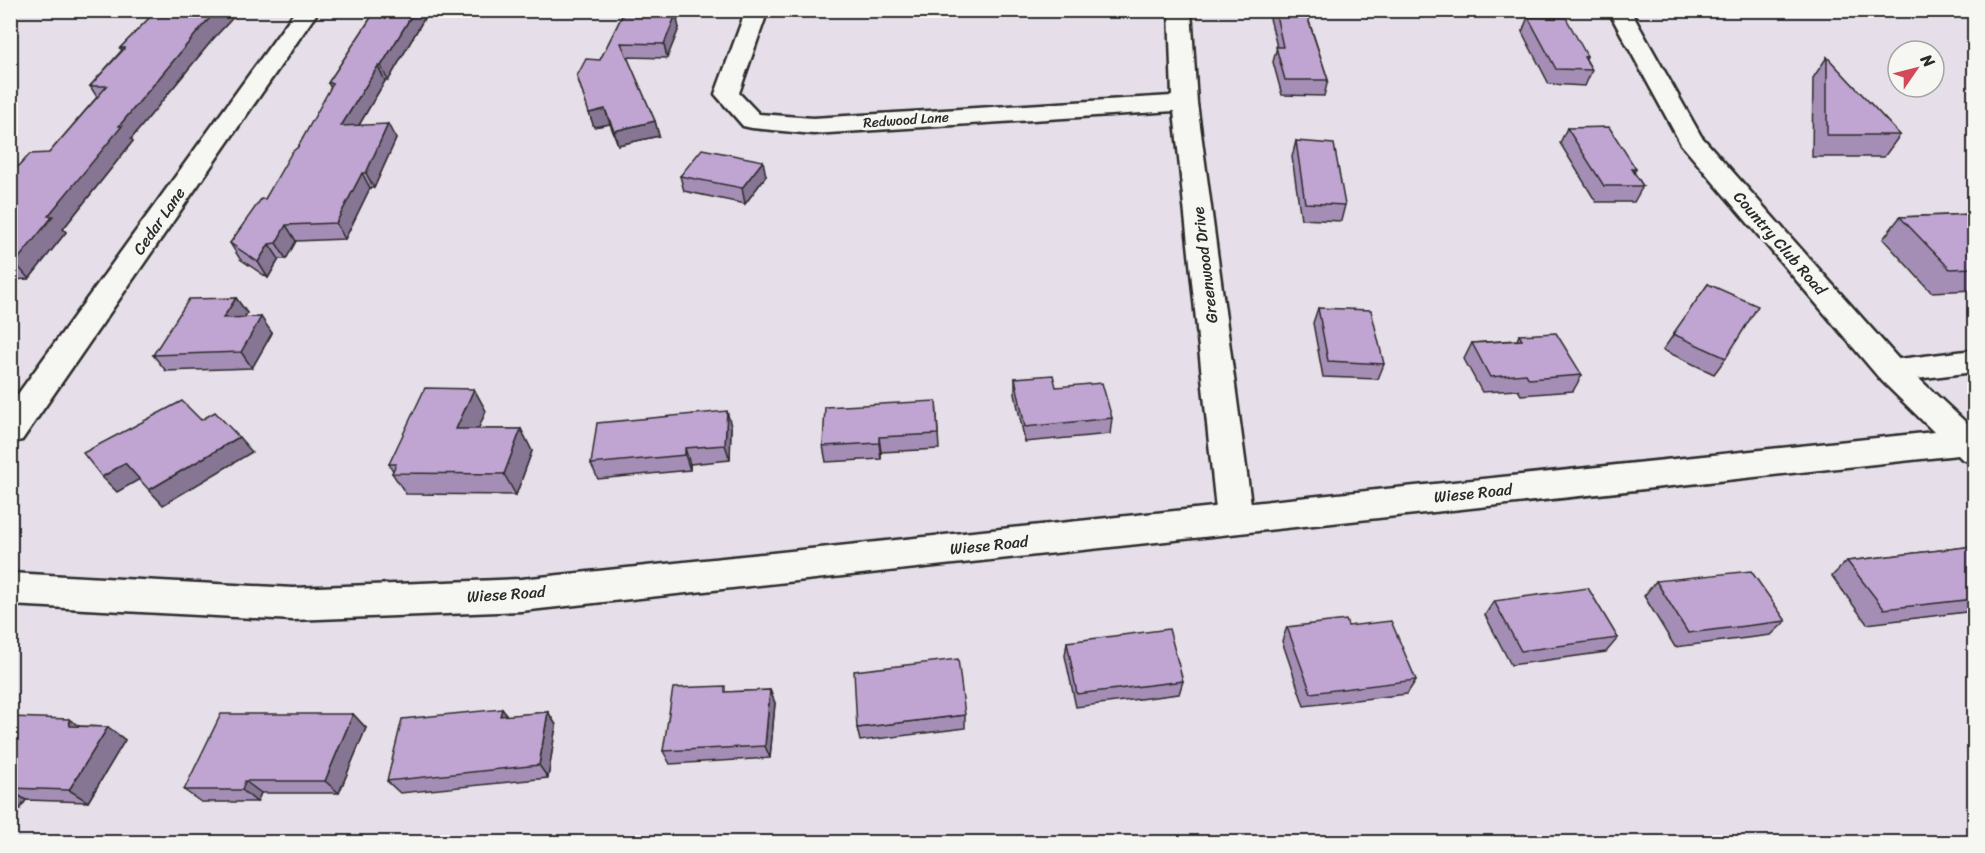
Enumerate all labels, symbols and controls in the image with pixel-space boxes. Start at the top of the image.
north arrow [1886,39,1946,99]
text: N [1912,47,1943,74]
street label: Redwood Lane [862,105,950,135]
street label: Cedar Lane [125,181,193,261]
street label: Country Club Road [1726,184,1835,303]
street label: Greenwood Drive [1183,205,1227,325]
street label: Wiese Road [1432,474,1515,512]
street label: Wiese Road [948,526,1031,564]
street label: Wiese Road [466,577,548,611]

